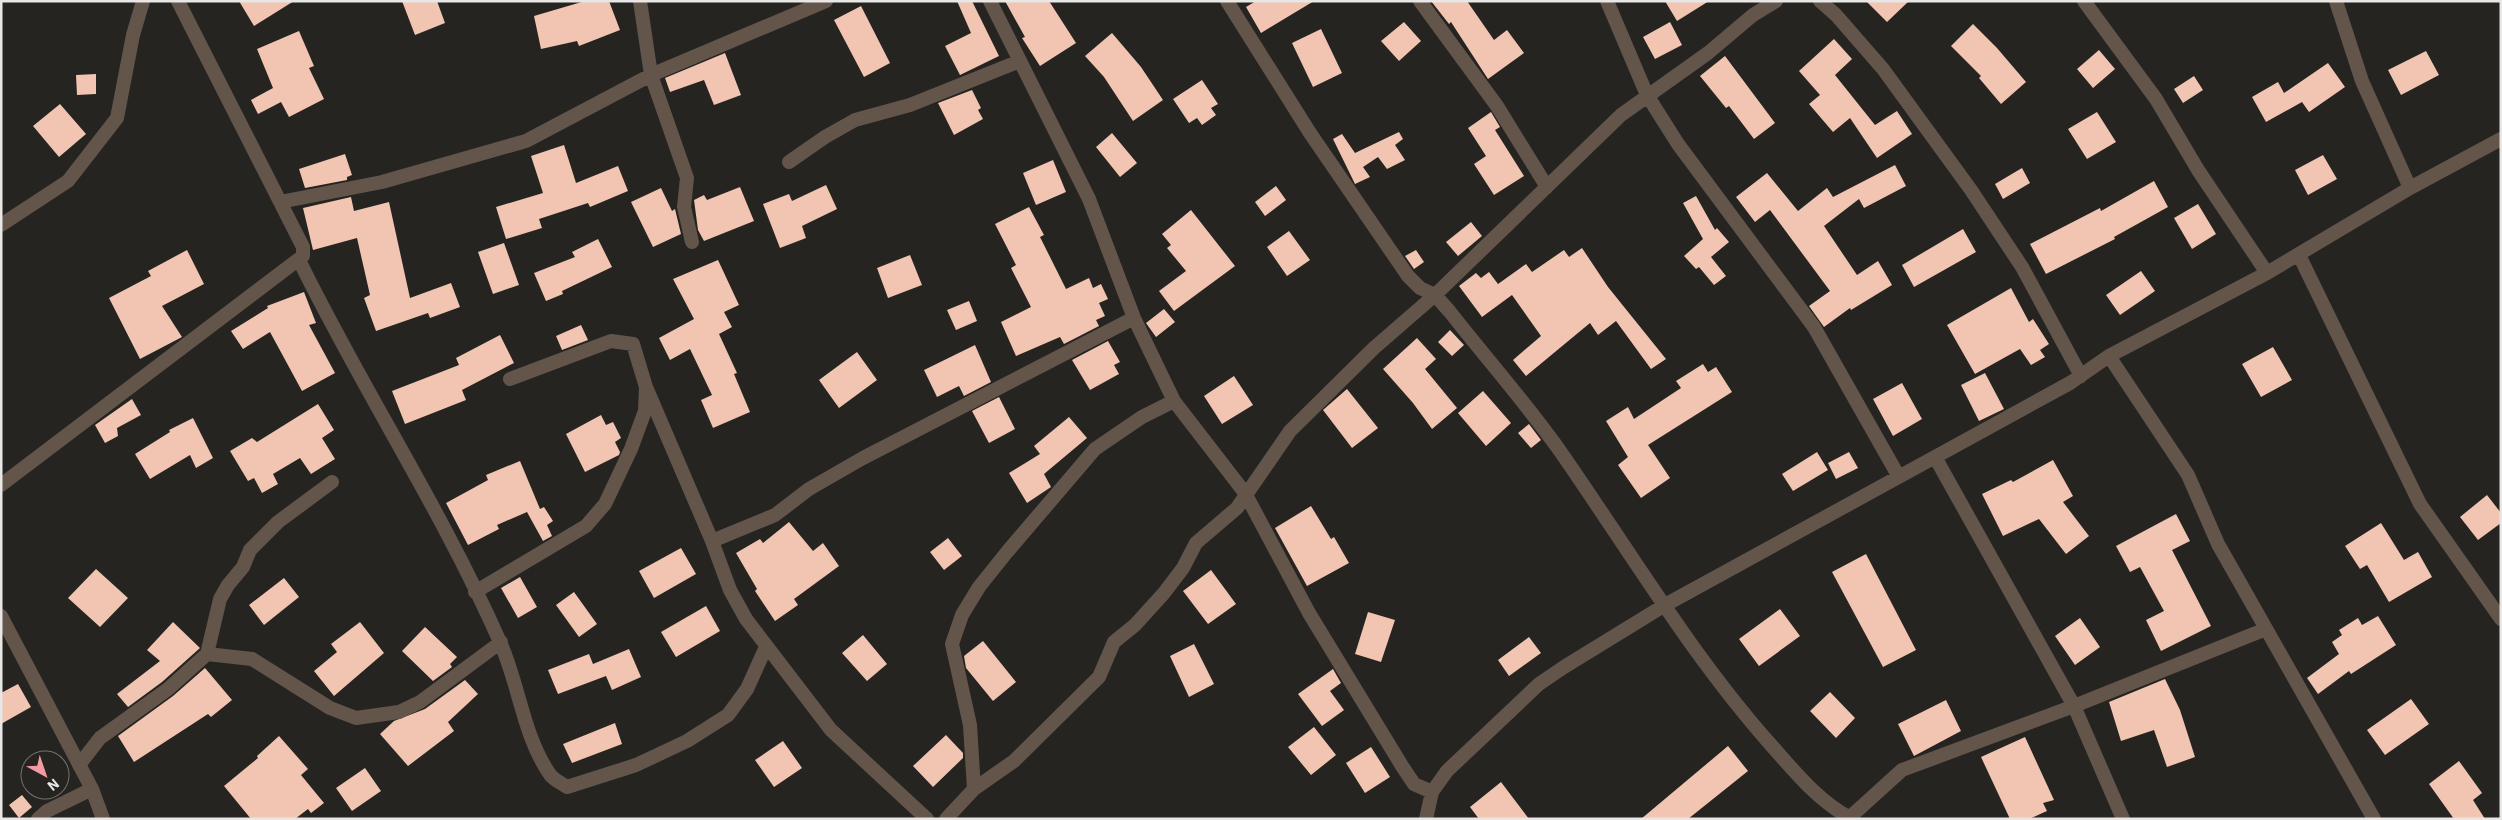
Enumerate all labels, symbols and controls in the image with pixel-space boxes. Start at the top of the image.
north arrow [20,750,70,800]
text: N [44,775,63,795]

